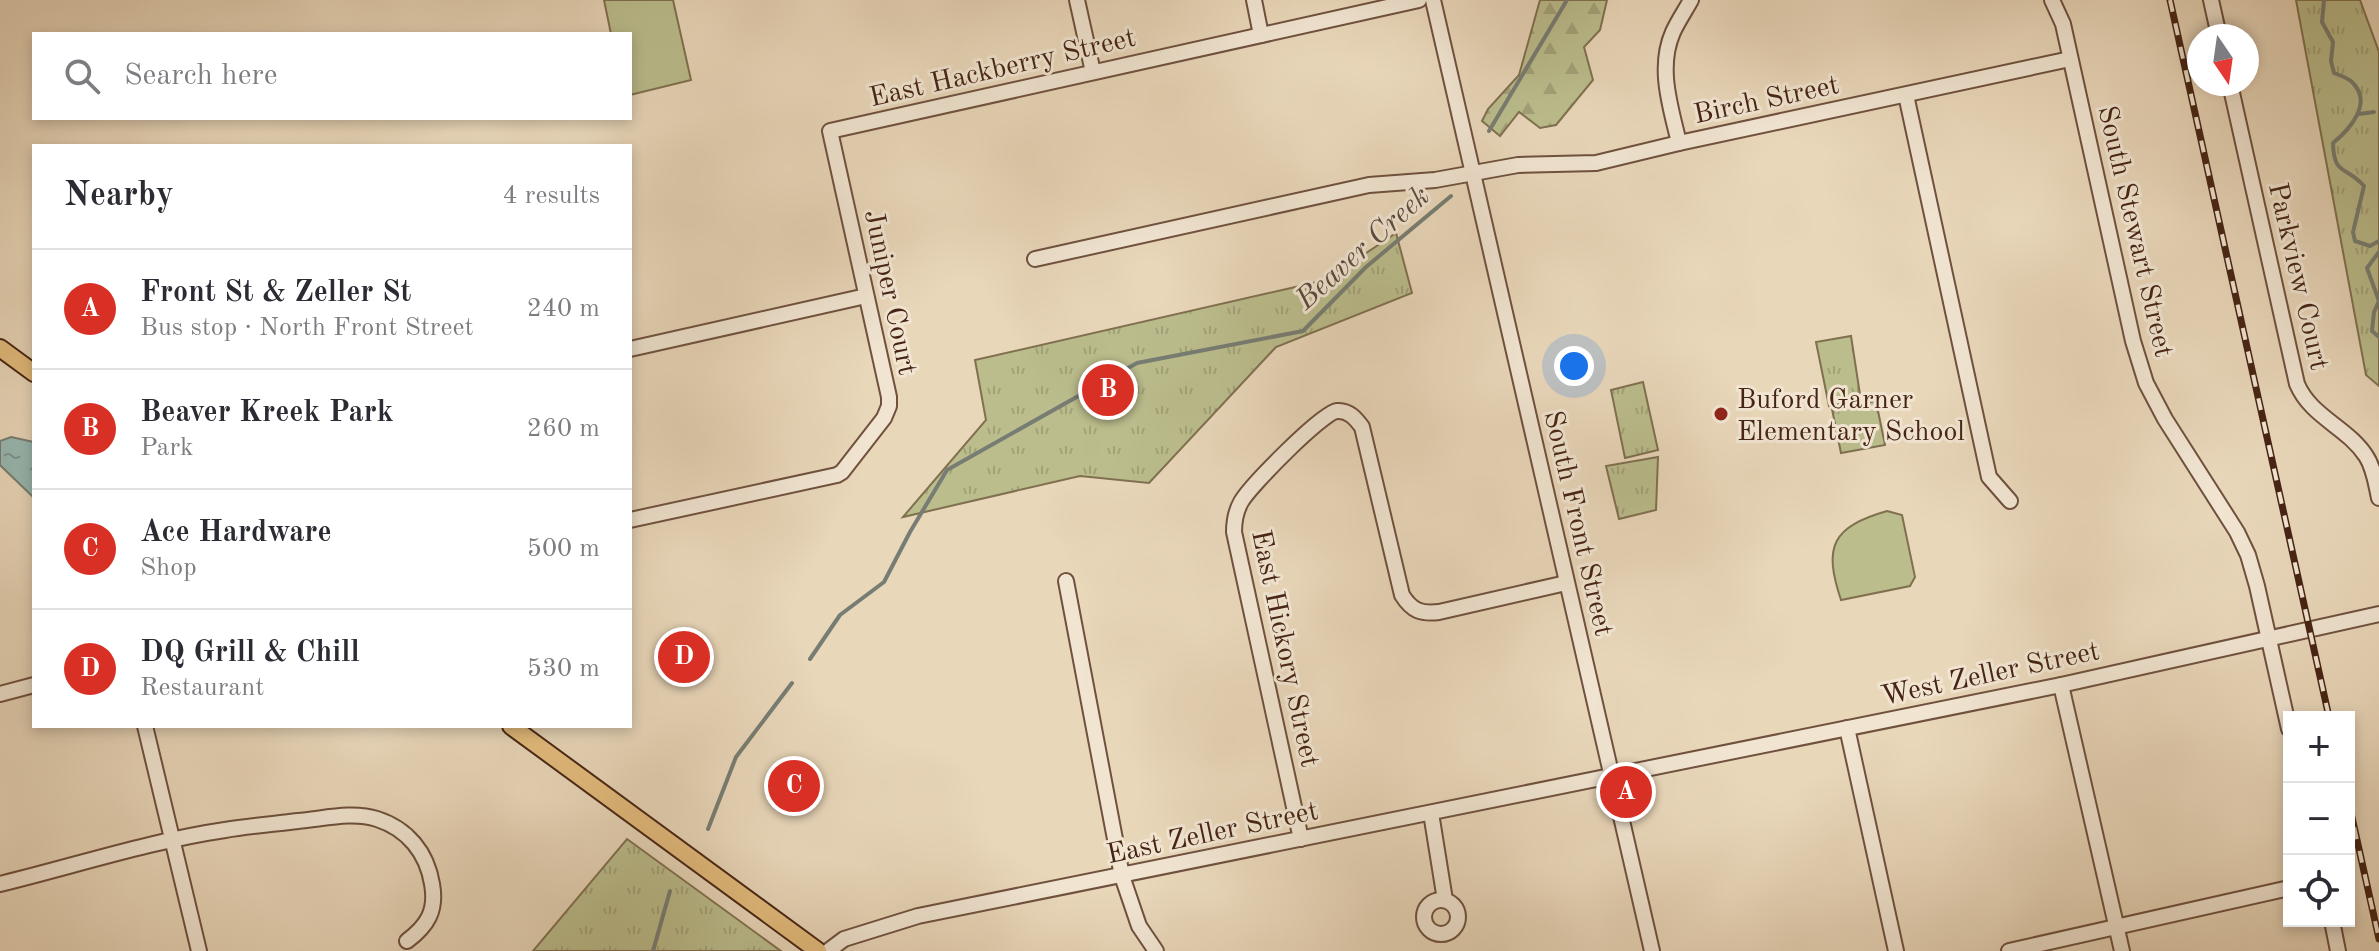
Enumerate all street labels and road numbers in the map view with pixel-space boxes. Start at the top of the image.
street label: East Hackberry Street [867,25,1139,113]
street label: Birch Street [1691,72,1842,130]
street label: South Stewart Street [2092,103,2177,360]
street label: Parkview Court [2262,180,2332,373]
street label: Juniper Court [858,207,920,378]
street label: South Front Street [1538,408,1617,639]
street label: East Hickory Street [1245,528,1323,770]
street label: West Zeller Street [1879,638,2102,712]
street label: East Zeller Street [1104,798,1321,870]

